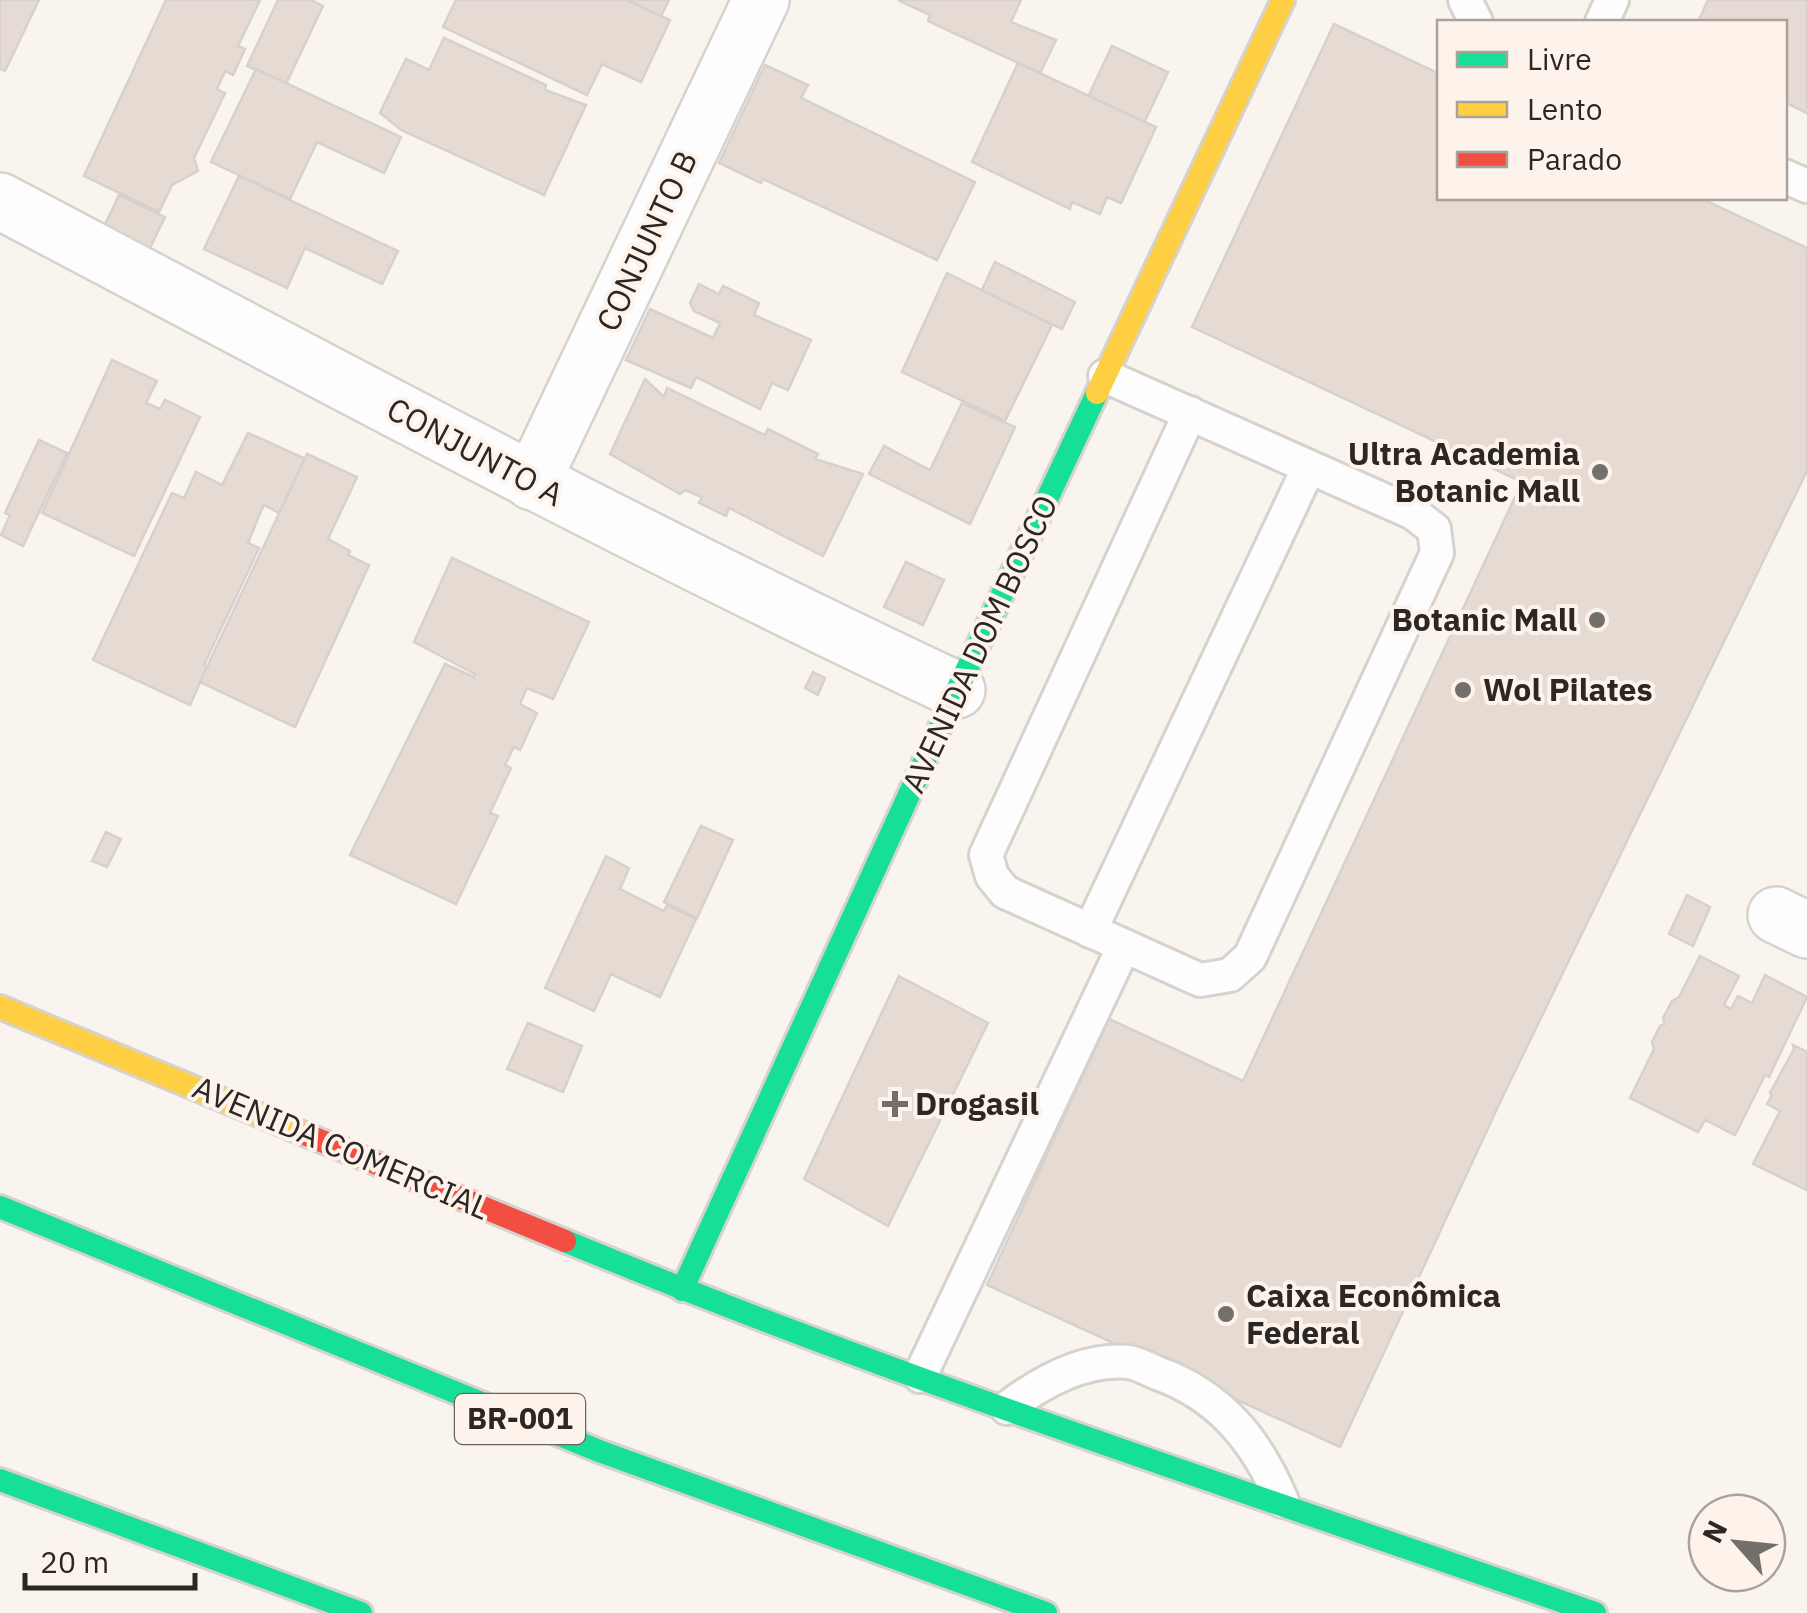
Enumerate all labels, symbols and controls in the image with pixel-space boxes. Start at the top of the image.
legend [1437,20,1787,200]
text: Livre [1527,39,1592,78]
text: Lento [1527,89,1602,128]
text: Parado [1527,139,1622,178]
street label: CONJUNTO B [586,144,706,337]
street label: CONJUNTO A [380,387,571,515]
place label: Ultra Academia Botanic Mall [1348,432,1580,511]
marker: Ultra Academia Botanic Mall [1589,461,1611,483]
street label: AVENIDA DOM BOSCO [892,488,1067,799]
place label: Botanic Mall [1391,598,1577,640]
marker: Botanic Mall [1586,609,1608,631]
place label: Wol Pilates [1483,668,1653,710]
marker: Wol Pilates [1452,679,1474,701]
street label: AVENIDA COMERCIAL [187,1066,496,1229]
place label: Drogasil [915,1082,1039,1124]
marker: Drogasil [884,1093,906,1115]
place label: Caixa Econômica Federal [1246,1274,1501,1353]
marker: Caixa Econômica Federal [1215,1303,1237,1325]
road number: BR-001 [455,1394,585,1444]
north arrow [1687,1493,1787,1593]
text: N [1693,1514,1735,1549]
scale bar [25,1528,195,1590]
text: 20 m [40,1542,109,1581]

